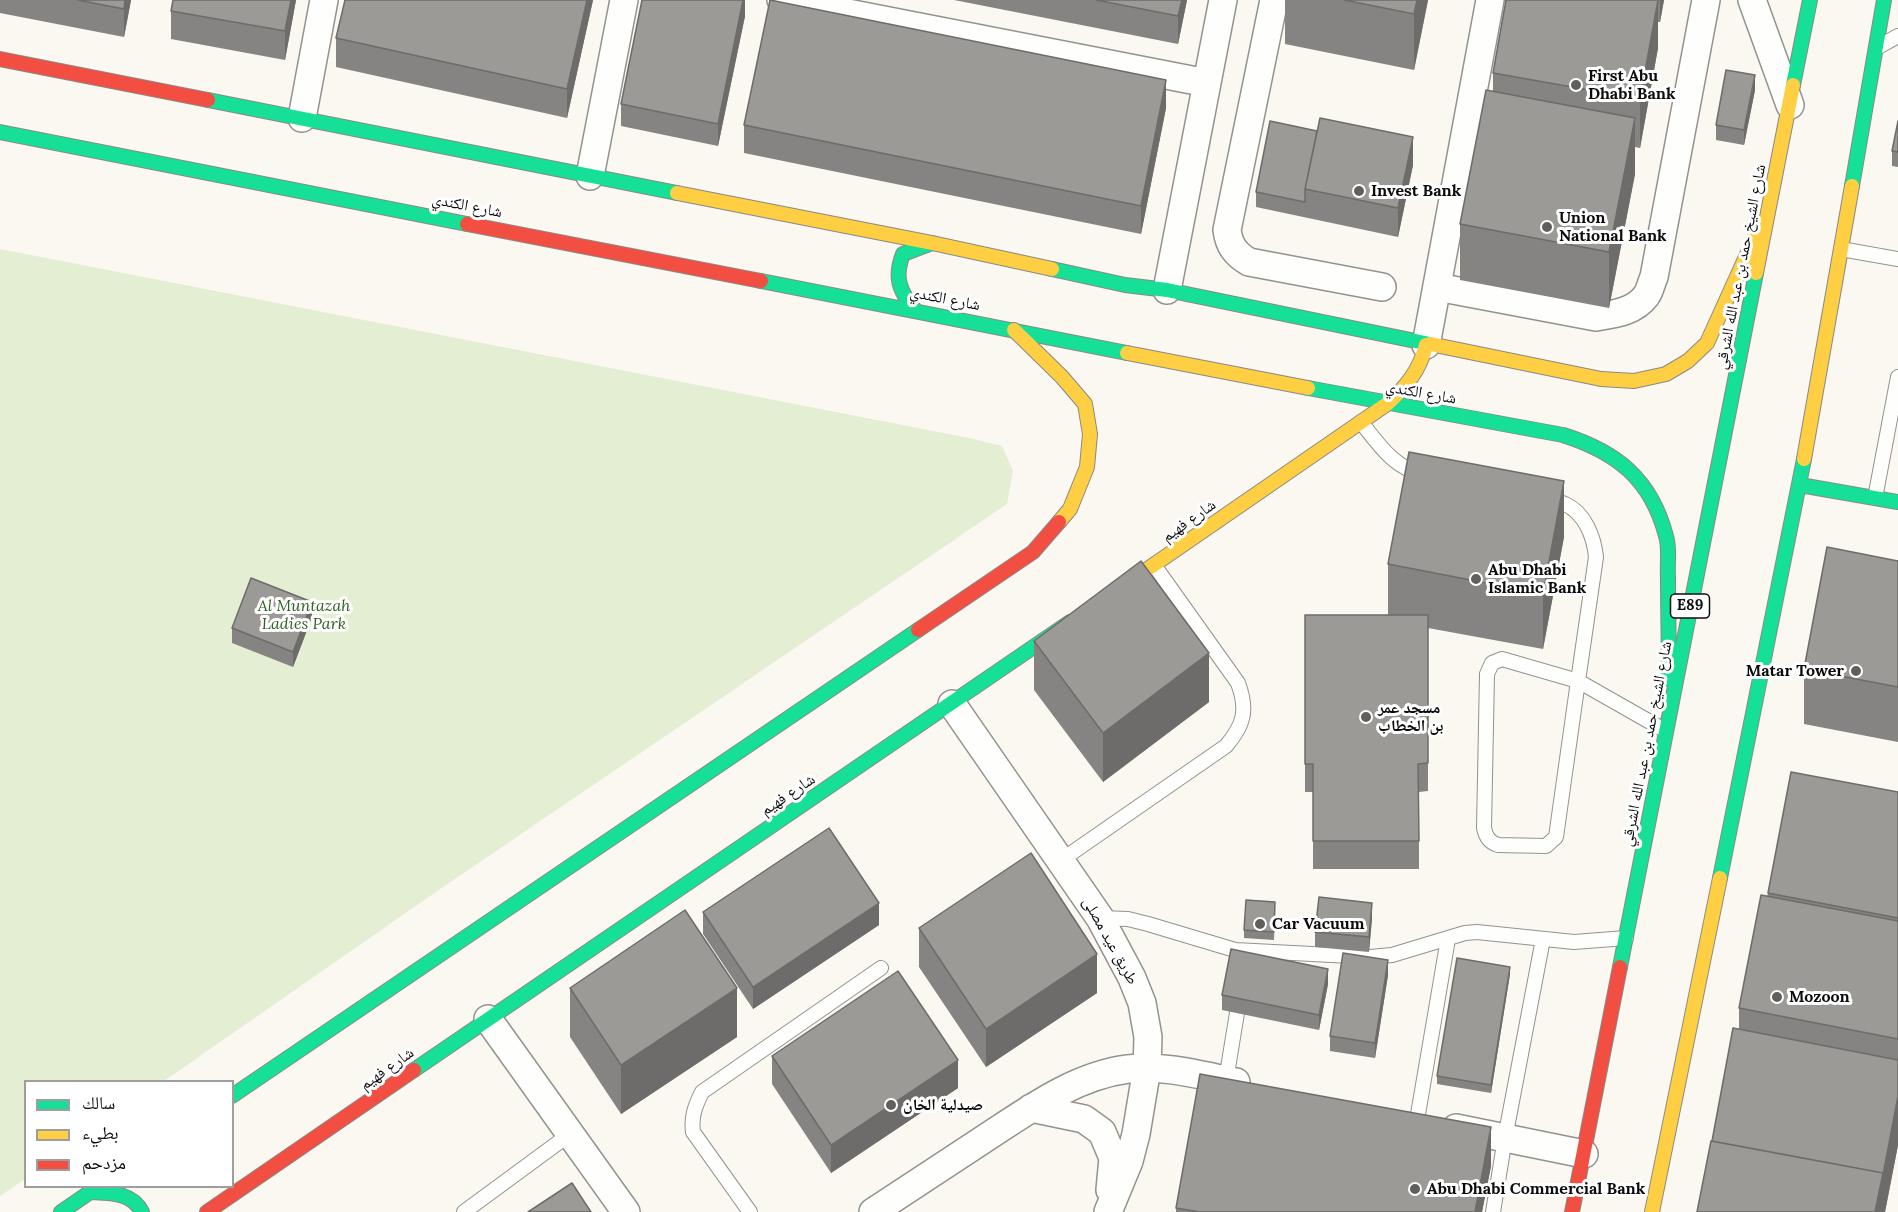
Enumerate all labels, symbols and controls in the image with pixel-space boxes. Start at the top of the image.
place label: First Abu Dhabi Bank [1588,66,1676,104]
marker: First Abu Dhabi Bank [1569,78,1583,92]
street label: شارع الشيخ حمد بن عبد الله الشرقي [1712,163,1770,371]
place label: Invest Bank [1371,181,1461,201]
marker: Invest Bank [1352,184,1366,198]
street label: شارع الكندي [430,190,504,222]
place label: Union National Bank [1559,208,1667,246]
marker: Union National Bank [1540,220,1554,234]
street label: شارع الكندي [908,283,982,315]
street label: شارع الكندي [1384,377,1458,409]
street label: شارع فهيم [1158,495,1220,547]
place label: Abu Dhabi Islamic Bank [1488,560,1586,598]
marker: Abu Dhabi Islamic Bank [1469,572,1483,586]
road number: E89 [1670,594,1710,618]
park label: Al Muntazah Ladies Park [258,596,350,634]
street label: شارع الشيخ حمد بن عبد الله الشرقي [1618,640,1676,848]
place label: Matar Tower [1746,661,1844,681]
marker: Matar Tower [1849,664,1863,678]
place label: مسجد عمر بن الخطاب [1378,698,1444,736]
marker: مسجد عمر بن الخطاب [1359,710,1373,724]
street label: شارع فهيم [757,770,819,820]
street label: طريق عيد مصلى [1078,894,1142,988]
place label: Car Vacuum [1272,914,1364,934]
marker: Car Vacuum [1253,917,1267,931]
place label: Mozoon [1789,987,1850,1007]
marker: Mozoon [1770,990,1784,1004]
street label: شارع فهيم [356,1043,418,1095]
legend [24,1080,234,1188]
text: سالك [82,1091,115,1114]
place label: صيدلية الخان [903,1095,983,1115]
marker: صيدلية الخان [884,1098,898,1112]
text: بطيء [82,1121,119,1144]
text: مزدحم [82,1151,126,1174]
place label: Abu Dhabi Commercial Bank [1427,1179,1645,1199]
marker: Abu Dhabi Commercial Bank [1408,1182,1422,1196]

